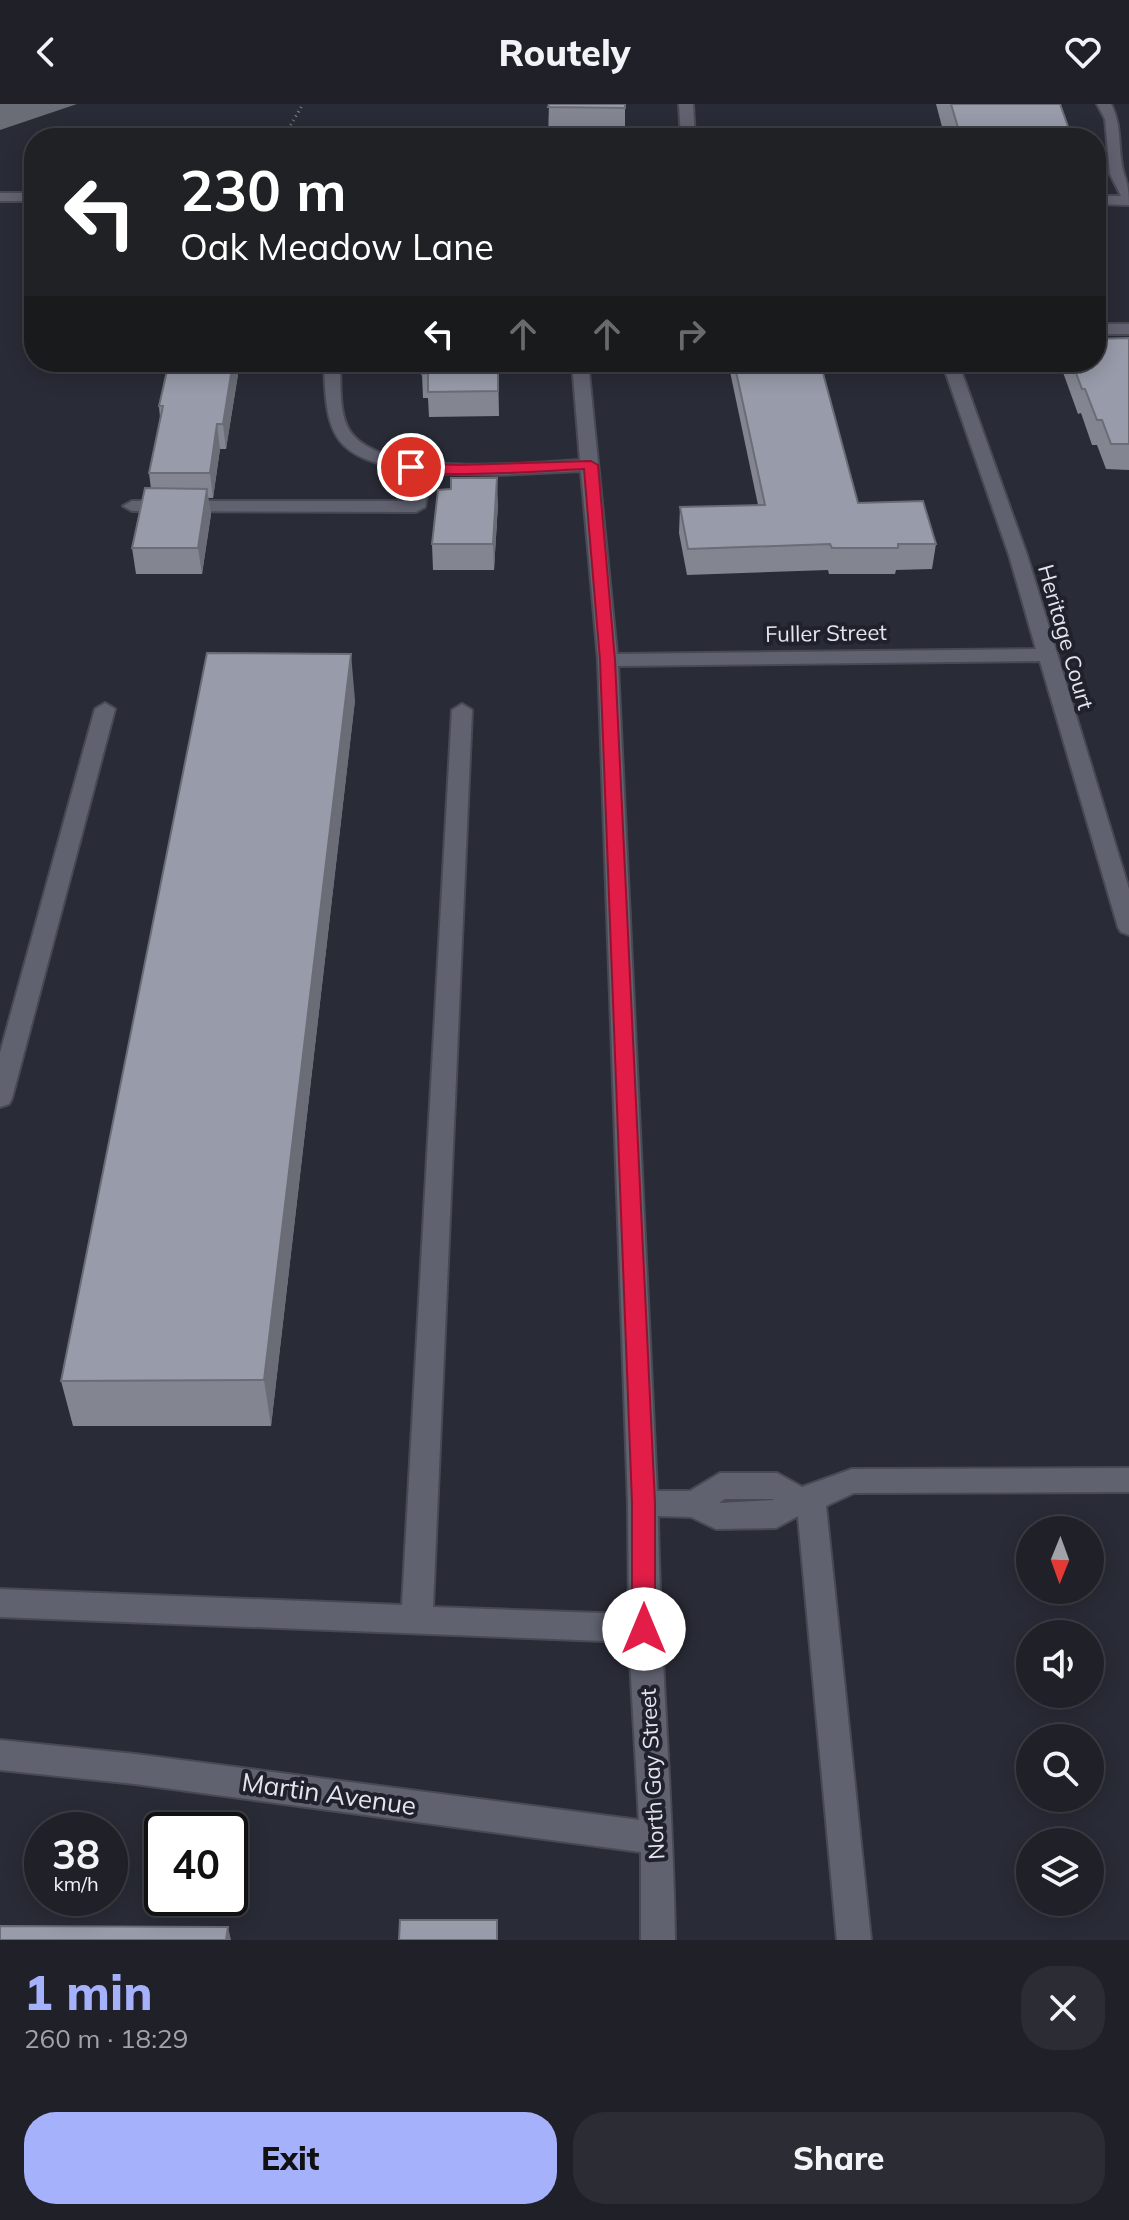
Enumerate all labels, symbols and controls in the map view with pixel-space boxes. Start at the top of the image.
icon: back [24,30,68,74]
text: Routely [498,30,631,75]
icon: heart [1061,30,1105,74]
text: 230 m [180,155,347,225]
icon: left [48,160,152,264]
text: Oak Meadow Lane [180,224,494,269]
icon: left [417,312,461,356]
icon: ahead [501,312,545,356]
icon: ahead [585,312,629,356]
icon: right [669,312,713,356]
pin [377,433,445,501]
icon: arrive [389,445,433,489]
street label: Heritage Court [1032,561,1100,713]
street label: Fuller Street [765,618,887,648]
north arrow [1016,1516,1104,1604]
map controls [1016,1516,1104,1916]
position arrow [602,1587,686,1671]
button: sound [1016,1620,1104,1708]
street label: North Gay Street [634,1687,670,1860]
button: search [1016,1724,1104,1812]
street label: Martin Avenue [240,1765,418,1822]
speed limit sign: 40 [144,1812,248,1916]
button: layers [1016,1828,1104,1916]
text: 38 [52,1829,100,1879]
text: km/h [53,1871,99,1896]
text: 1 min [24,1962,153,2022]
button: close [1021,1966,1105,2050]
text: 260 m · 18:29 [24,2022,188,2055]
button: Exit [24,2112,557,2204]
button: Share [573,2112,1105,2204]

